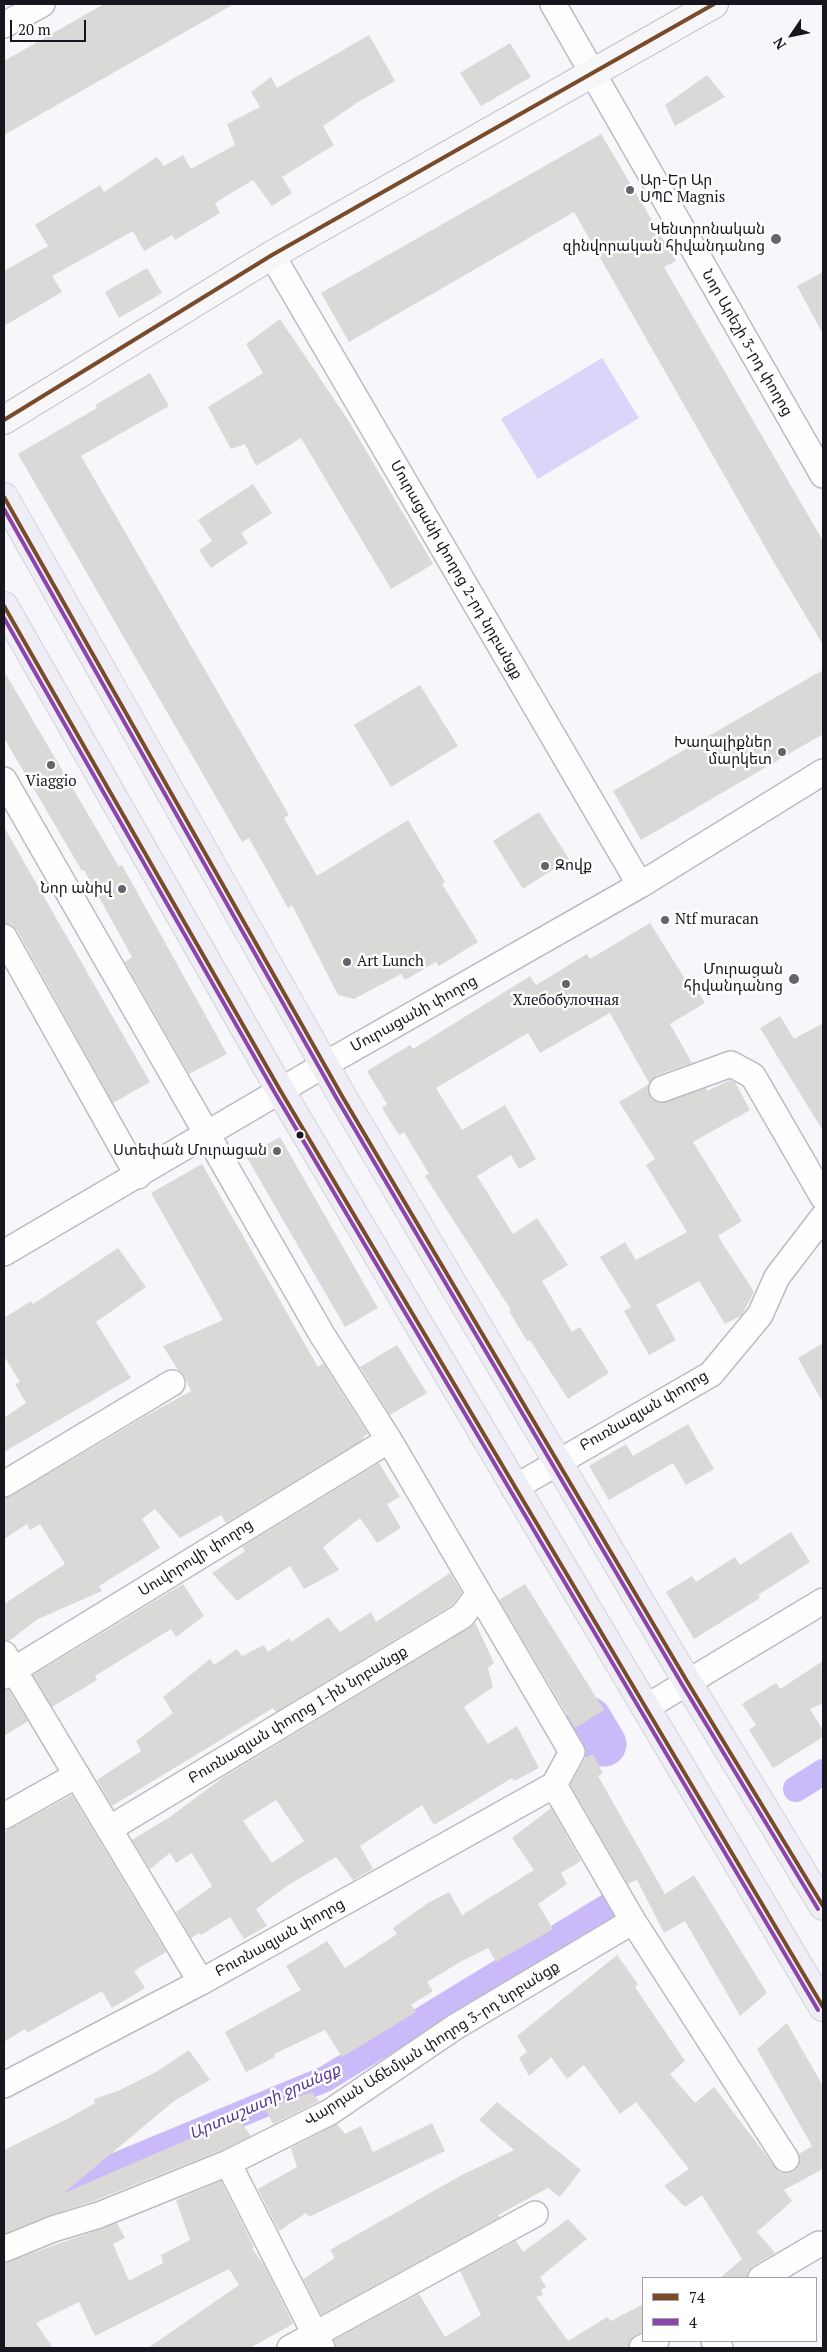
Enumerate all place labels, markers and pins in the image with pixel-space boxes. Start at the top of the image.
place label: Ար-Եր Ար ՍՊԸ Magnis [640,172,725,207]
marker: Ար-Եր Ար ՍՊԸ Magnis [624,184,636,196]
place label: Կենտրոնական զինվորական հիվանդանոց [563,221,765,256]
marker: Կենտրոնական զինվորական հիվանդանոց [769,232,783,246]
place label: Խաղալիքներ մարկետ [674,734,772,769]
marker: Խաղալիքներ մարկետ [776,746,788,758]
marker: Viaggio [45,759,57,771]
place label: Viaggio [26,773,76,791]
place label: Զովք [555,857,592,875]
marker: Զովք [539,860,551,872]
place label: Նոր անիվ [40,880,112,898]
marker: Նոր անիվ [116,883,128,895]
place label: Ntf muracan [675,911,759,929]
marker: Ntf muracan [659,914,671,926]
place label: Art Lunch [357,953,424,971]
marker: Art Lunch [341,956,353,968]
place label: Մուրացան հիվանդանոց [684,961,783,996]
marker: Մուրացան հիվանդանոց [787,972,801,986]
marker: Хлебобулочная [560,978,572,990]
place label: Хлебобулочная [513,992,619,1010]
unlabelled marker [295,1130,305,1140]
place label: Ստեփան Մուրացան [113,1142,267,1160]
marker: Ստեփան Մուրացան [271,1145,283,1157]

